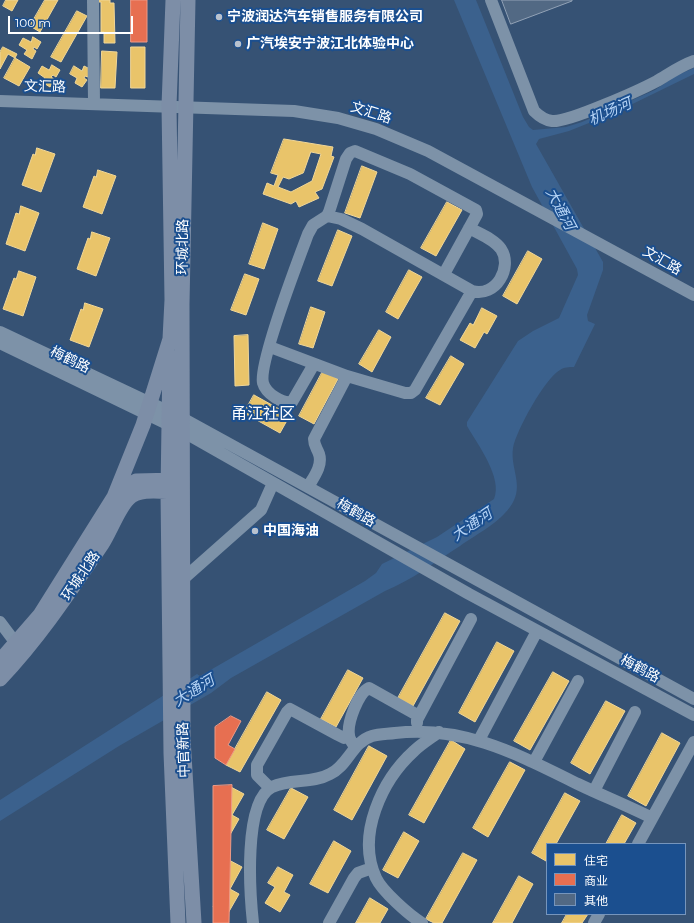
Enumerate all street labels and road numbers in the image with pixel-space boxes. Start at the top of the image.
street label: 文汇路 [24,78,66,96]
street label: 文汇路 [348,99,394,127]
street label: 环城北路 [174,219,192,275]
street label: 文汇路 [640,243,684,279]
street label: 梅鹤路 [47,343,93,377]
street label: 梅鹤路 [334,495,378,531]
street label: 环城北路 [58,548,104,604]
street label: 梅鹤路 [618,652,662,686]
street label: 中官新路 [175,722,193,778]

